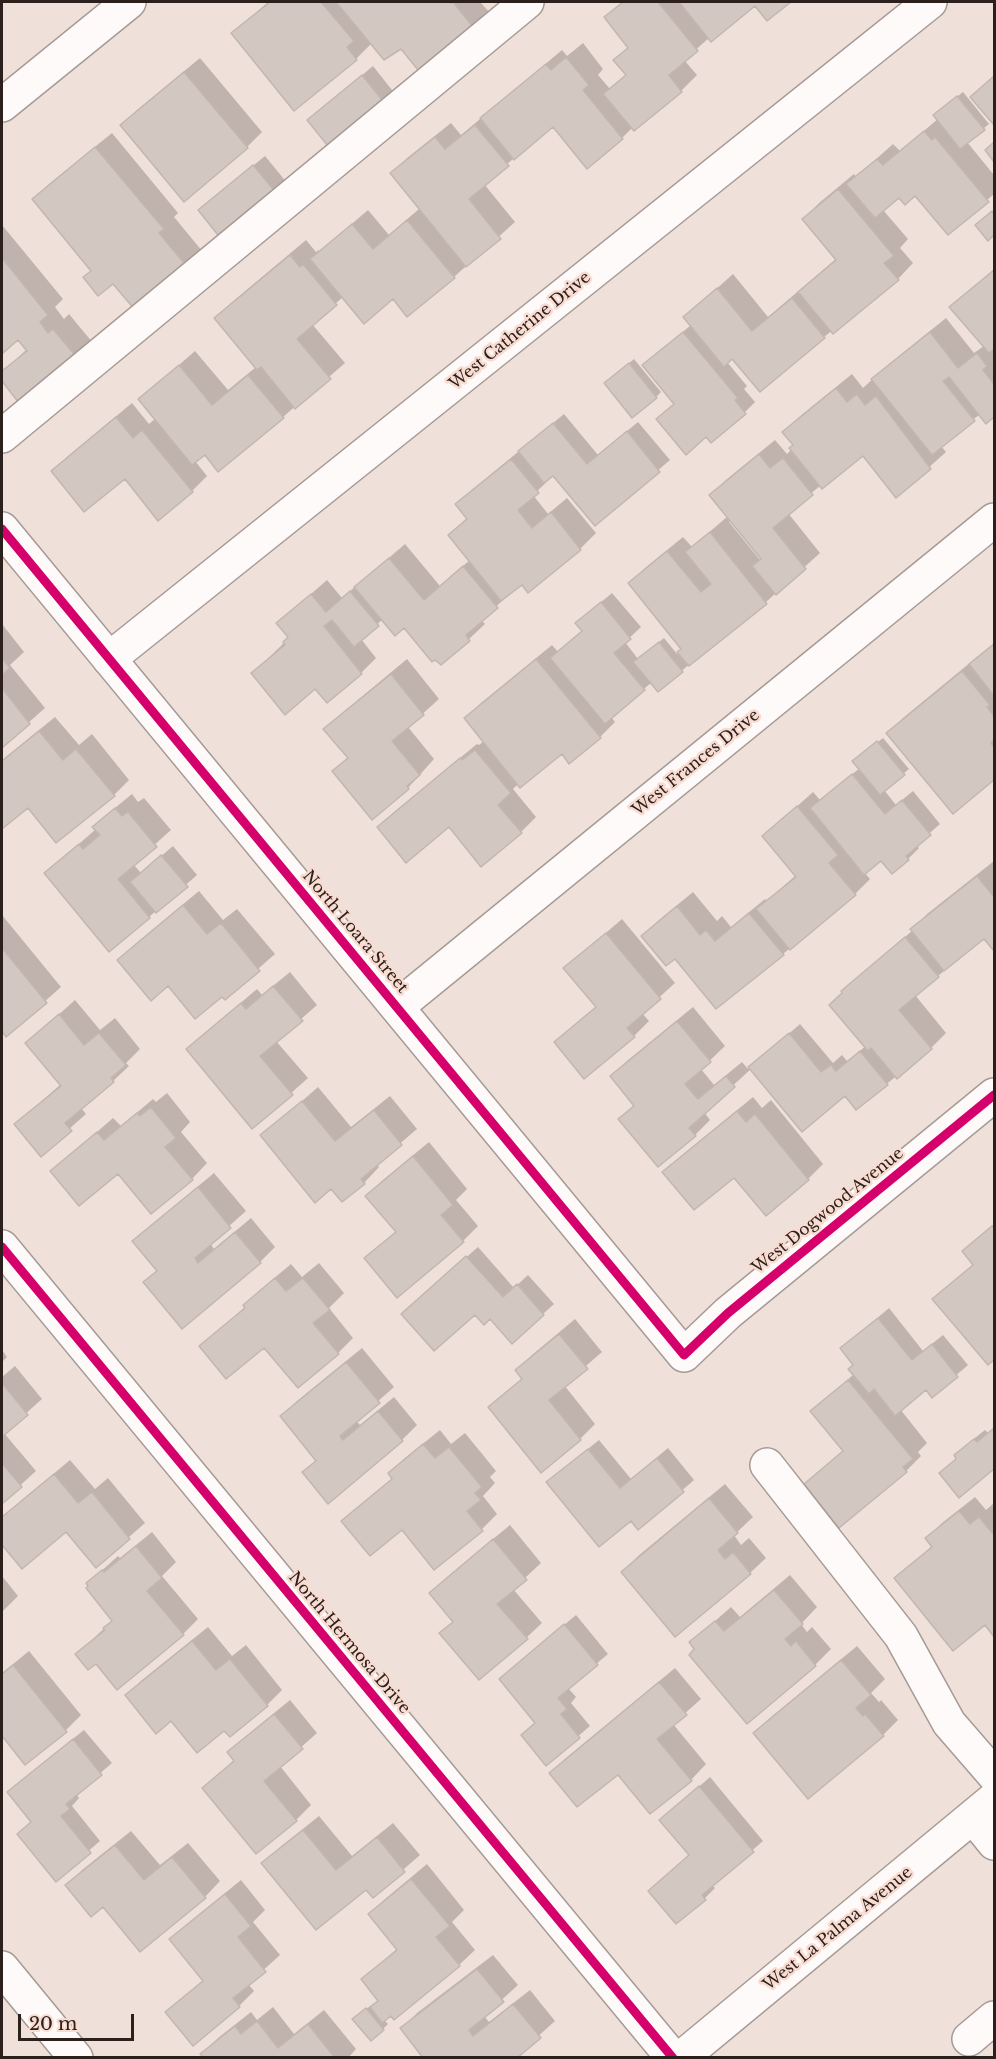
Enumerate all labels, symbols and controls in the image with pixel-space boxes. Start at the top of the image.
street label: West Catherine Drive [446,268,594,394]
street label: West Frances Drive [629,706,763,820]
street label: North Loara Street [298,867,412,997]
street label: West Dogwood Avenue [748,1144,908,1278]
street label: North Hermosa Drive [284,1568,414,1718]
street label: West La Palma Avenue [760,1863,916,1995]
scale bar [21,2002,136,2040]
text: 20 m [29,2013,77,2035]

